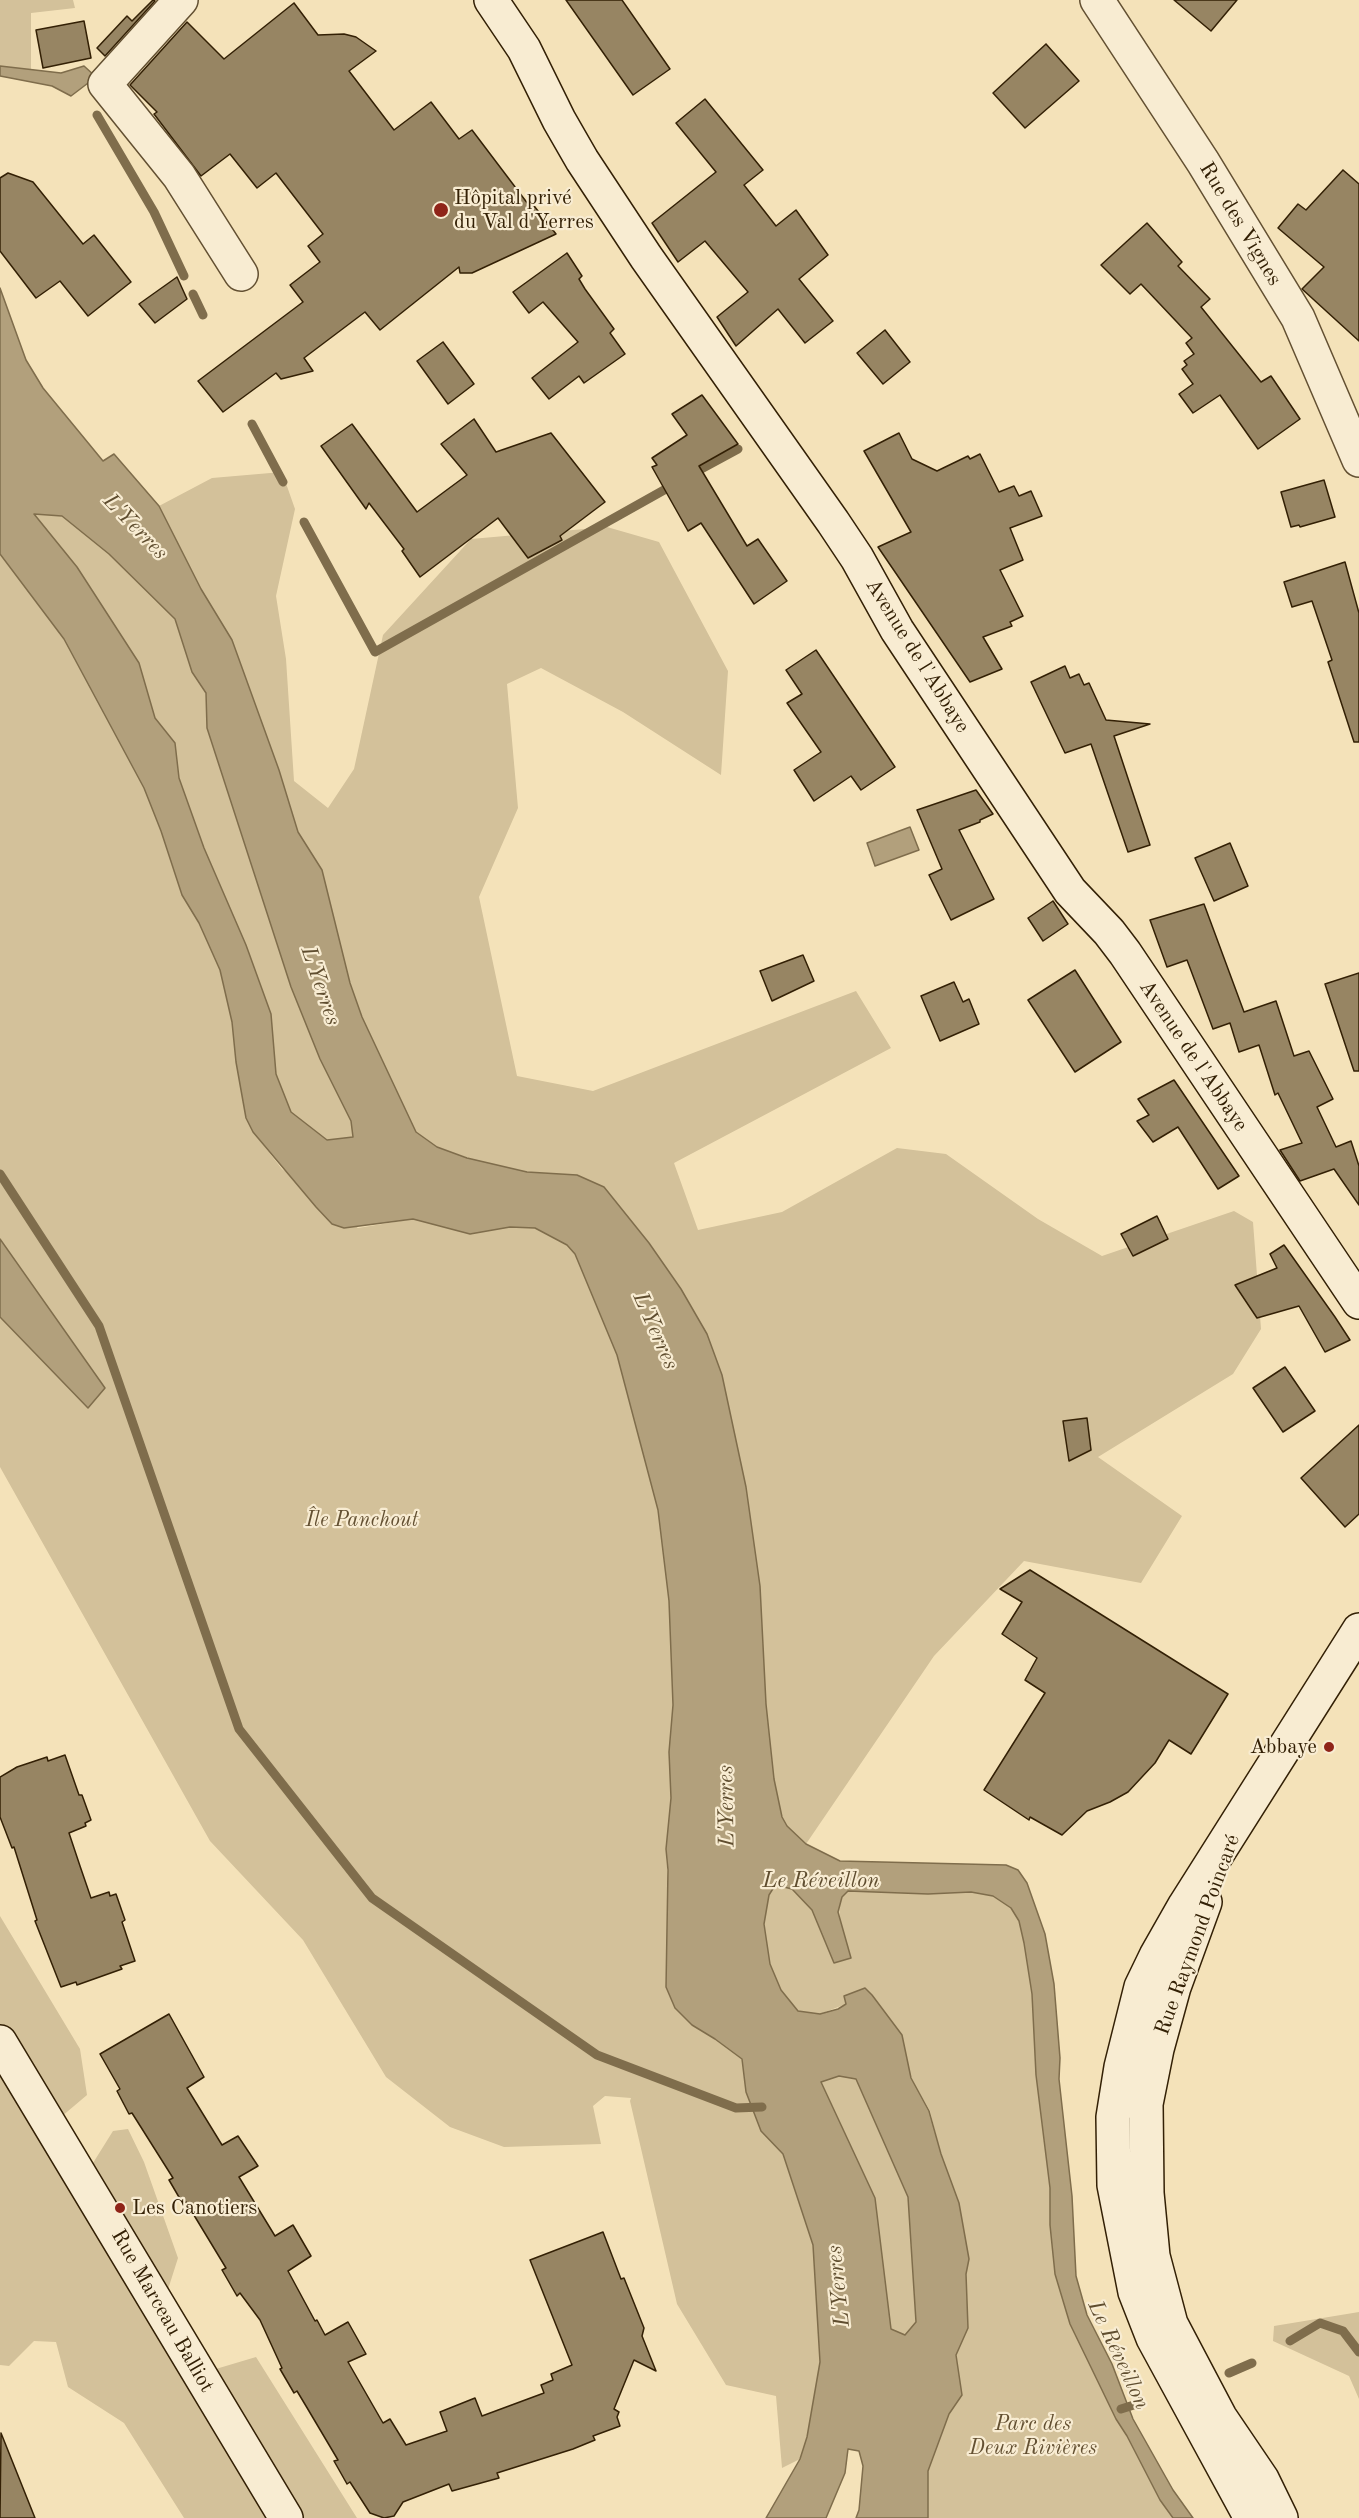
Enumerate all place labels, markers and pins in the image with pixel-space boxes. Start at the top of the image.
place label: Hôpital privé du Val d'Yerres [454,185,594,235]
marker: Hôpital privé du Val d'Yerres [432,201,450,219]
place label: Abbaye [1250,1734,1317,1760]
marker: Abbaye [1322,1740,1336,1754]
place label: Les Canotiers [132,2195,257,2221]
marker: Les Canotiers [113,2201,127,2215]

